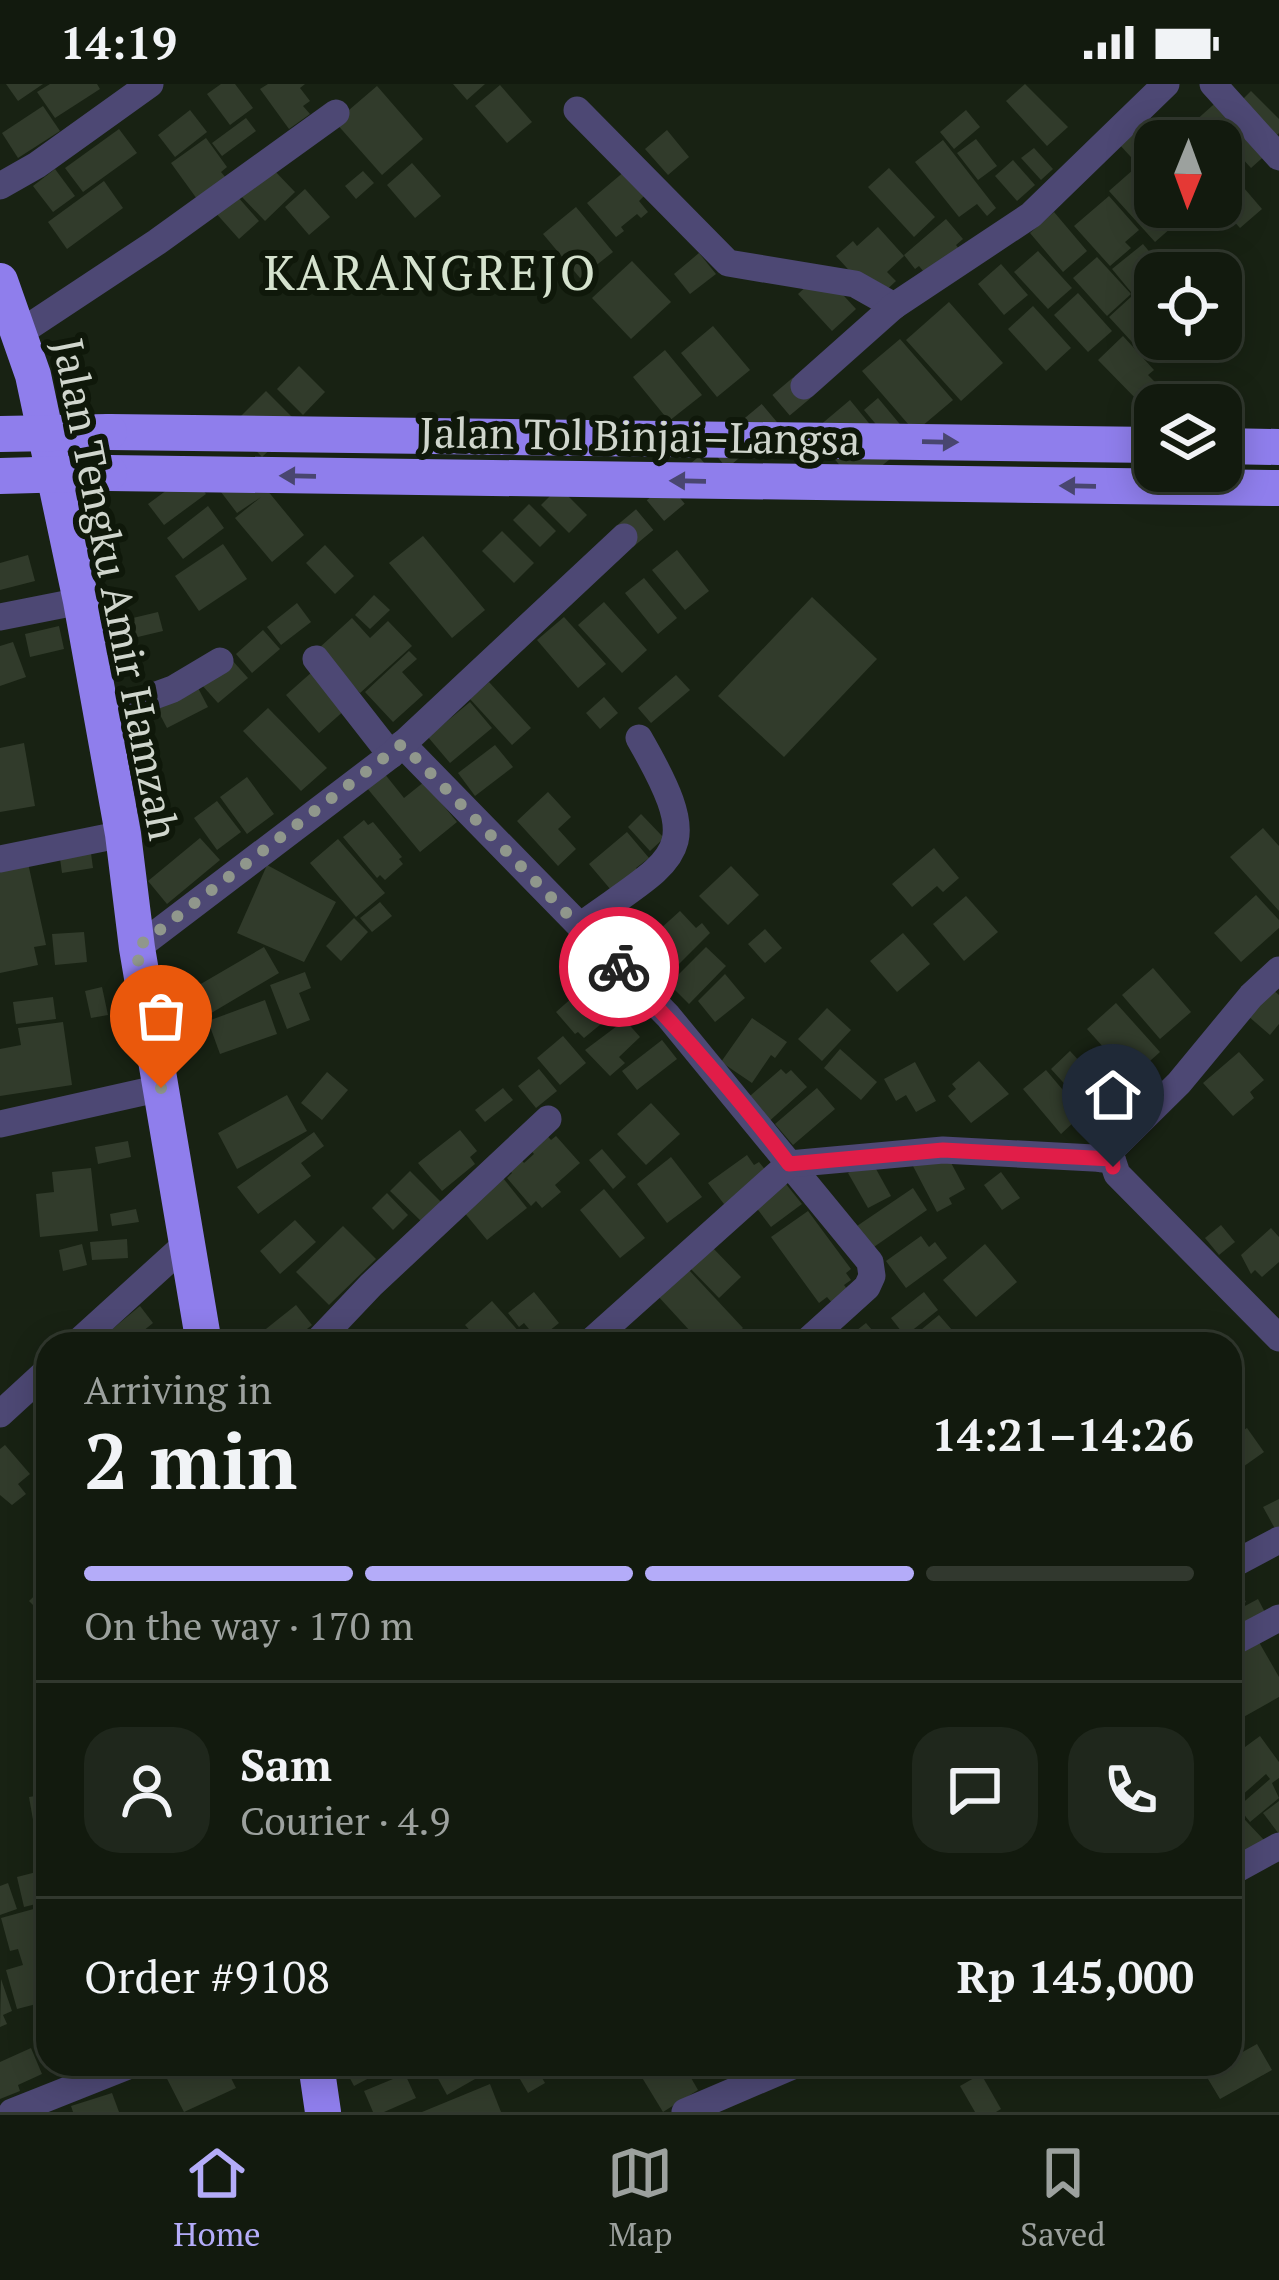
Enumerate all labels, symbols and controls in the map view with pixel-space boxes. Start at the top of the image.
text: 14:19 [60,12,177,72]
north arrow [1134,120,1242,228]
map controls [1134,120,1242,492]
district label: KARANGREJO [264,240,598,304]
button: locate [1134,252,1242,360]
street label: Jalan Tengku Amir Hamzah [41,334,193,844]
button: layers [1134,384,1242,492]
street label: Jalan Tol Binjai–Langsa [419,403,861,467]
one-way arrow [922,433,960,452]
one-way arrow [278,466,316,485]
one-way arrow [668,471,706,490]
one-way arrow [1058,476,1096,496]
courier [559,907,679,1027]
icon: bike [586,934,652,1000]
pin [110,965,212,1088]
icon: bag [128,983,194,1049]
pin [1062,1044,1164,1167]
icon: home [1080,1062,1146,1128]
text: Arriving in [84,1363,272,1415]
text: 14:21–14:26 [932,1404,1194,1464]
text: 2 min [84,1408,297,1511]
text: On the way · 170 m [84,1599,414,1651]
button: person [84,1727,210,1853]
button: chat [912,1727,1038,1853]
button: phone [1068,1727,1194,1853]
text: Sam [240,1734,332,1794]
text: Courier · 4.9 [240,1794,450,1846]
text: Order #9108 [84,1946,330,2006]
text: Rp 145,000 [957,1946,1194,2006]
tab: Home [173,2140,261,2255]
tab: Map [607,2140,673,2255]
tab: Saved [1020,2140,1106,2255]

